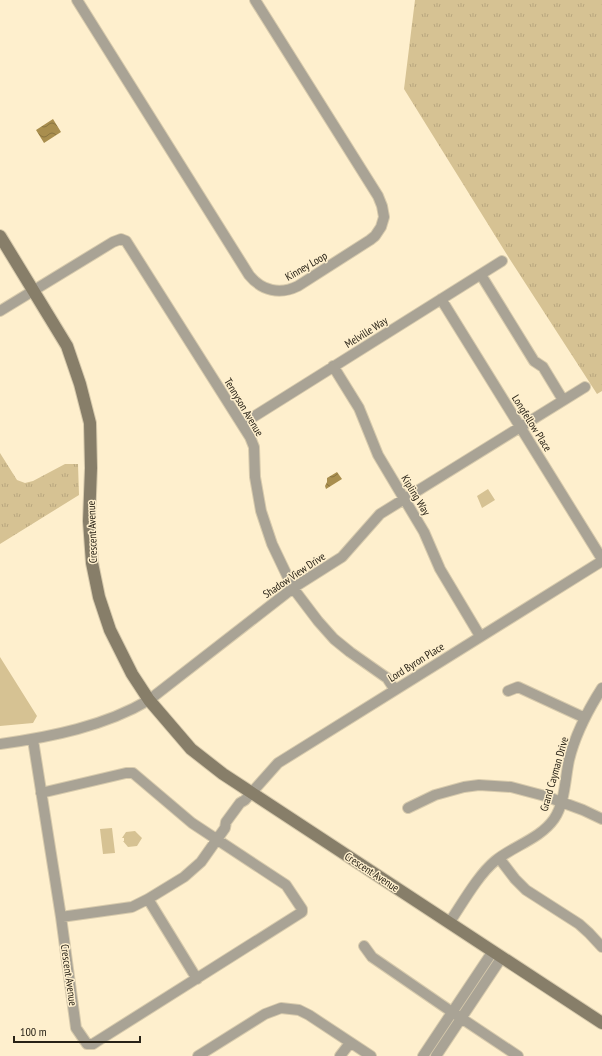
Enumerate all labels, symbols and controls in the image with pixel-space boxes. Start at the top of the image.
street label: Kinney Loop [282,248,330,284]
street label: Melville Way [342,313,391,351]
street label: Tennyson Avenue [221,375,267,439]
street label: Longfellow Place [509,392,555,454]
street label: Kipling Way [398,472,434,519]
street label: Crescent Avenue [84,500,100,563]
street label: Shadow View Drive [260,549,328,601]
street label: Lord Byron Place [385,639,447,685]
street label: Grand Cayman Drive [537,735,571,813]
street label: Crescent Avenue [342,849,402,895]
street label: Crescent Avenue [58,943,80,1007]
scale bar [14,1018,140,1044]
text: 100 m [20,1024,47,1039]

